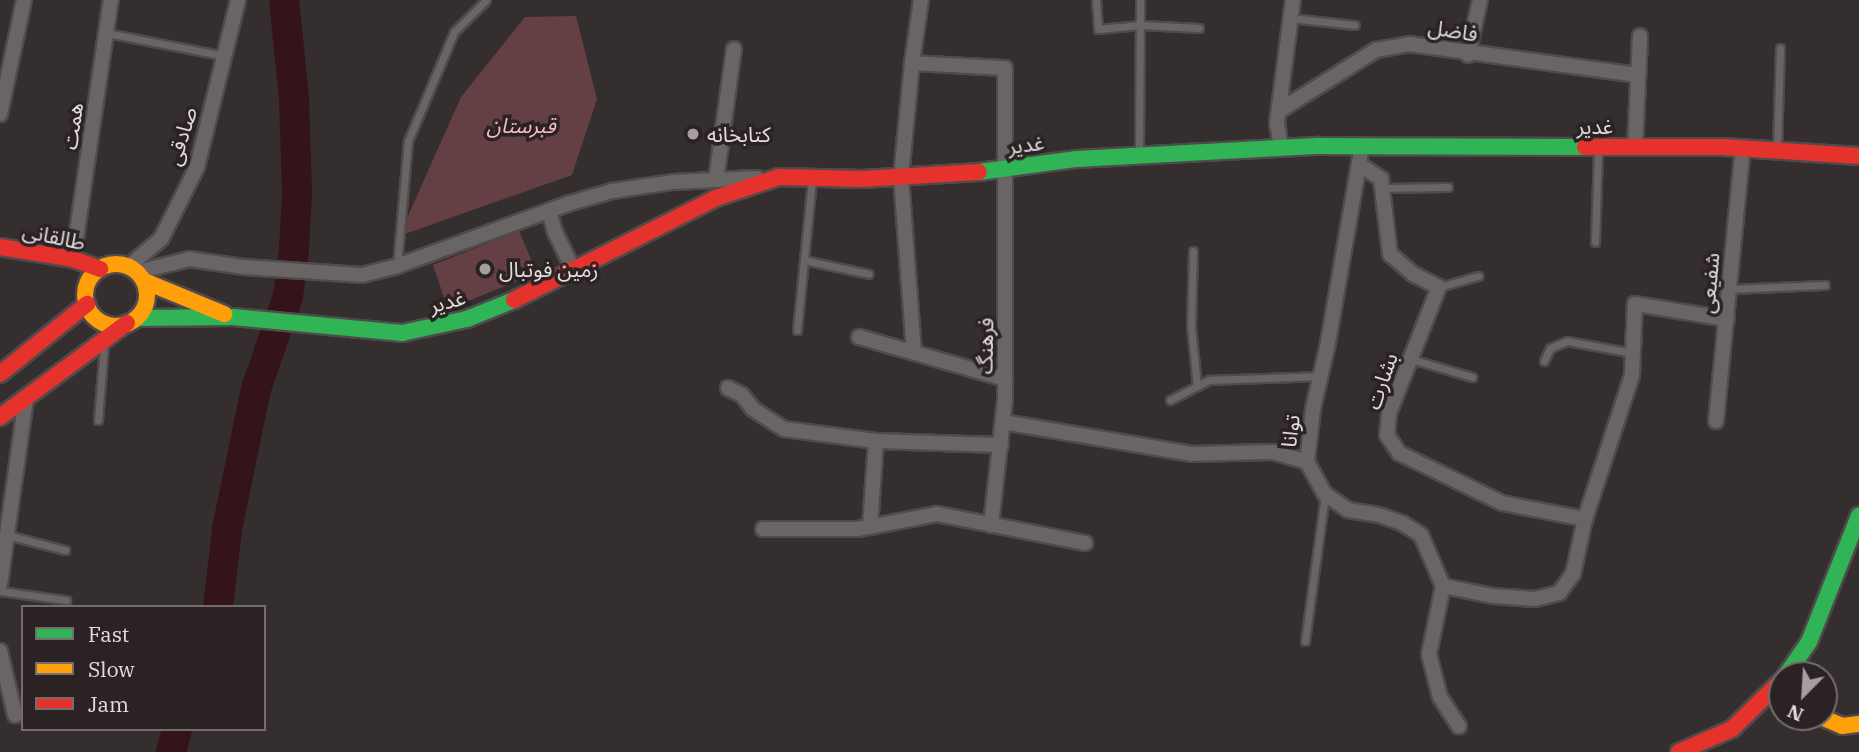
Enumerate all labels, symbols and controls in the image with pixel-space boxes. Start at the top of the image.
street label: فاضل [1426,14,1480,46]
street label: همت [56,101,88,151]
street label: صادقی [160,104,202,168]
park label: قبرستان [486,112,556,138]
street label: غدیر [1577,113,1613,139]
place label: کتابخانه [707,121,771,147]
marker: کتابخانه [685,126,701,142]
street label: غدیر [1006,129,1046,159]
street label: طالقانی [20,217,88,255]
street label: شفیعی [1694,251,1724,315]
place label: زمین فوتبال [499,256,598,282]
marker: زمین فوتبال [477,261,493,277]
street label: غدیر [426,284,468,318]
street label: فرهنگ [972,317,998,375]
street label: بشارت [1360,349,1402,413]
street label: توانا [1275,413,1305,449]
legend [21,605,266,731]
text: Fast [88,620,129,648]
text: Slow [88,655,135,683]
north arrow [1768,661,1838,731]
text: Jam [88,690,129,718]
text: N [1784,699,1807,727]

